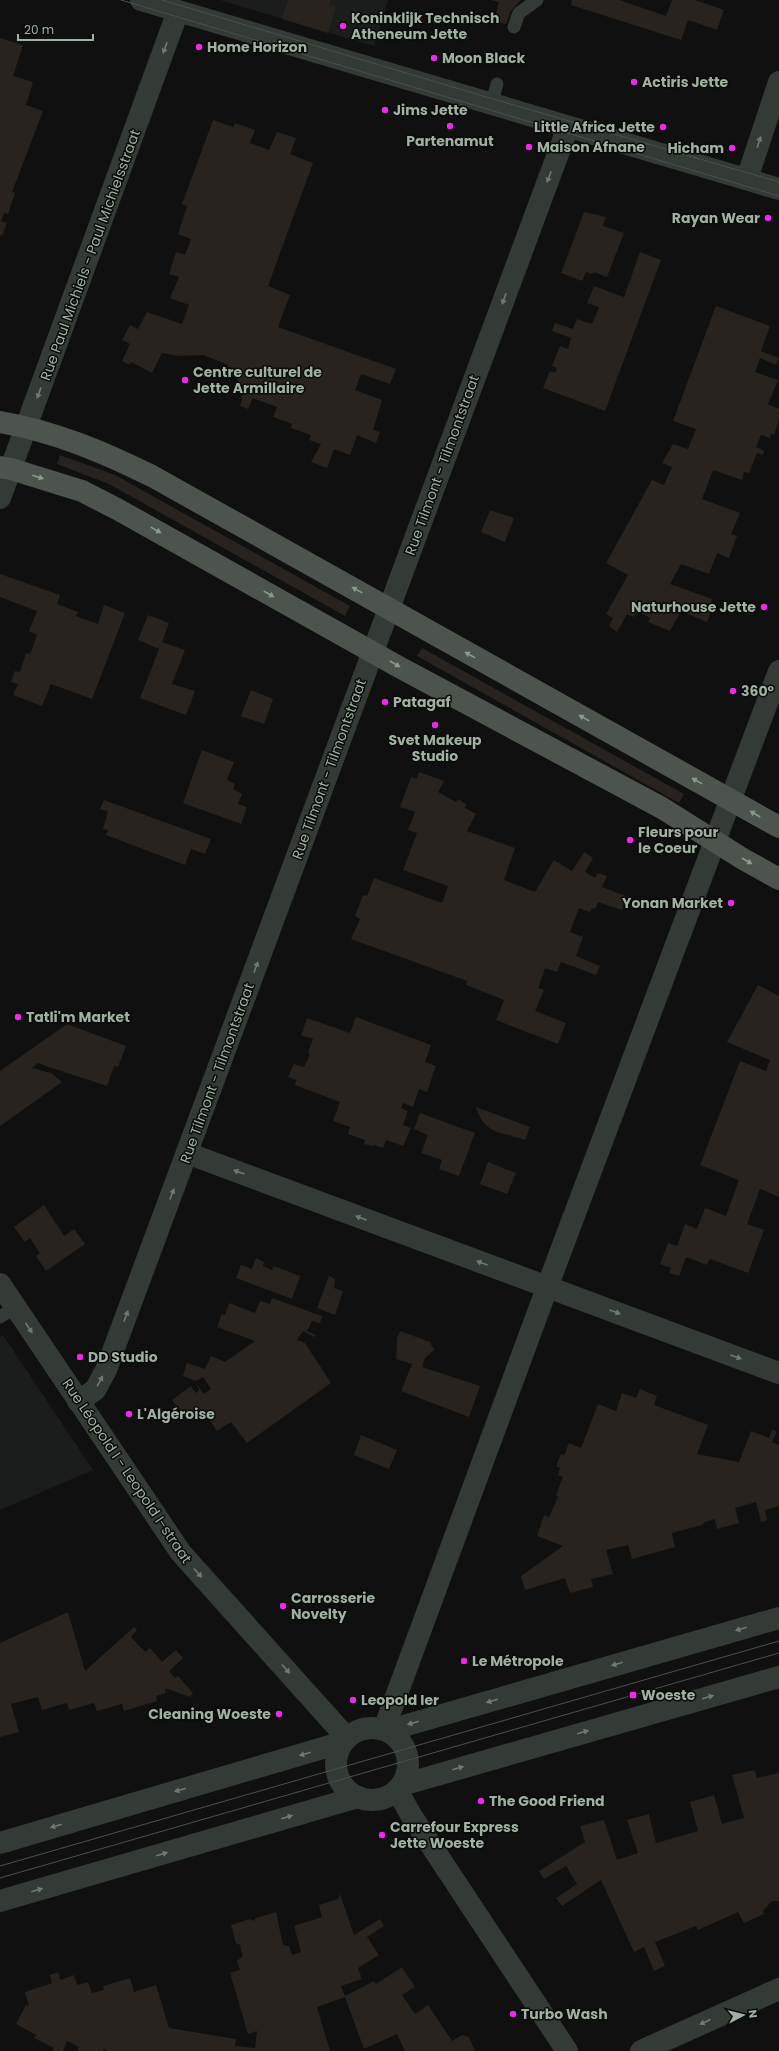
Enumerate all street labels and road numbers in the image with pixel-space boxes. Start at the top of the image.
street label: Rue Paul Michiels - Paul Michielsstraat [35,127,145,383]
street label: Rue Tilmont - Tilmontstraat [400,372,484,558]
street label: Rue Tilmont - Tilmontstraat [287,676,371,862]
street label: Rue Tilmont - Tilmontstraat [175,980,259,1166]
street label: Rue Léopold I - Leopold I-straat [58,1375,196,1567]

